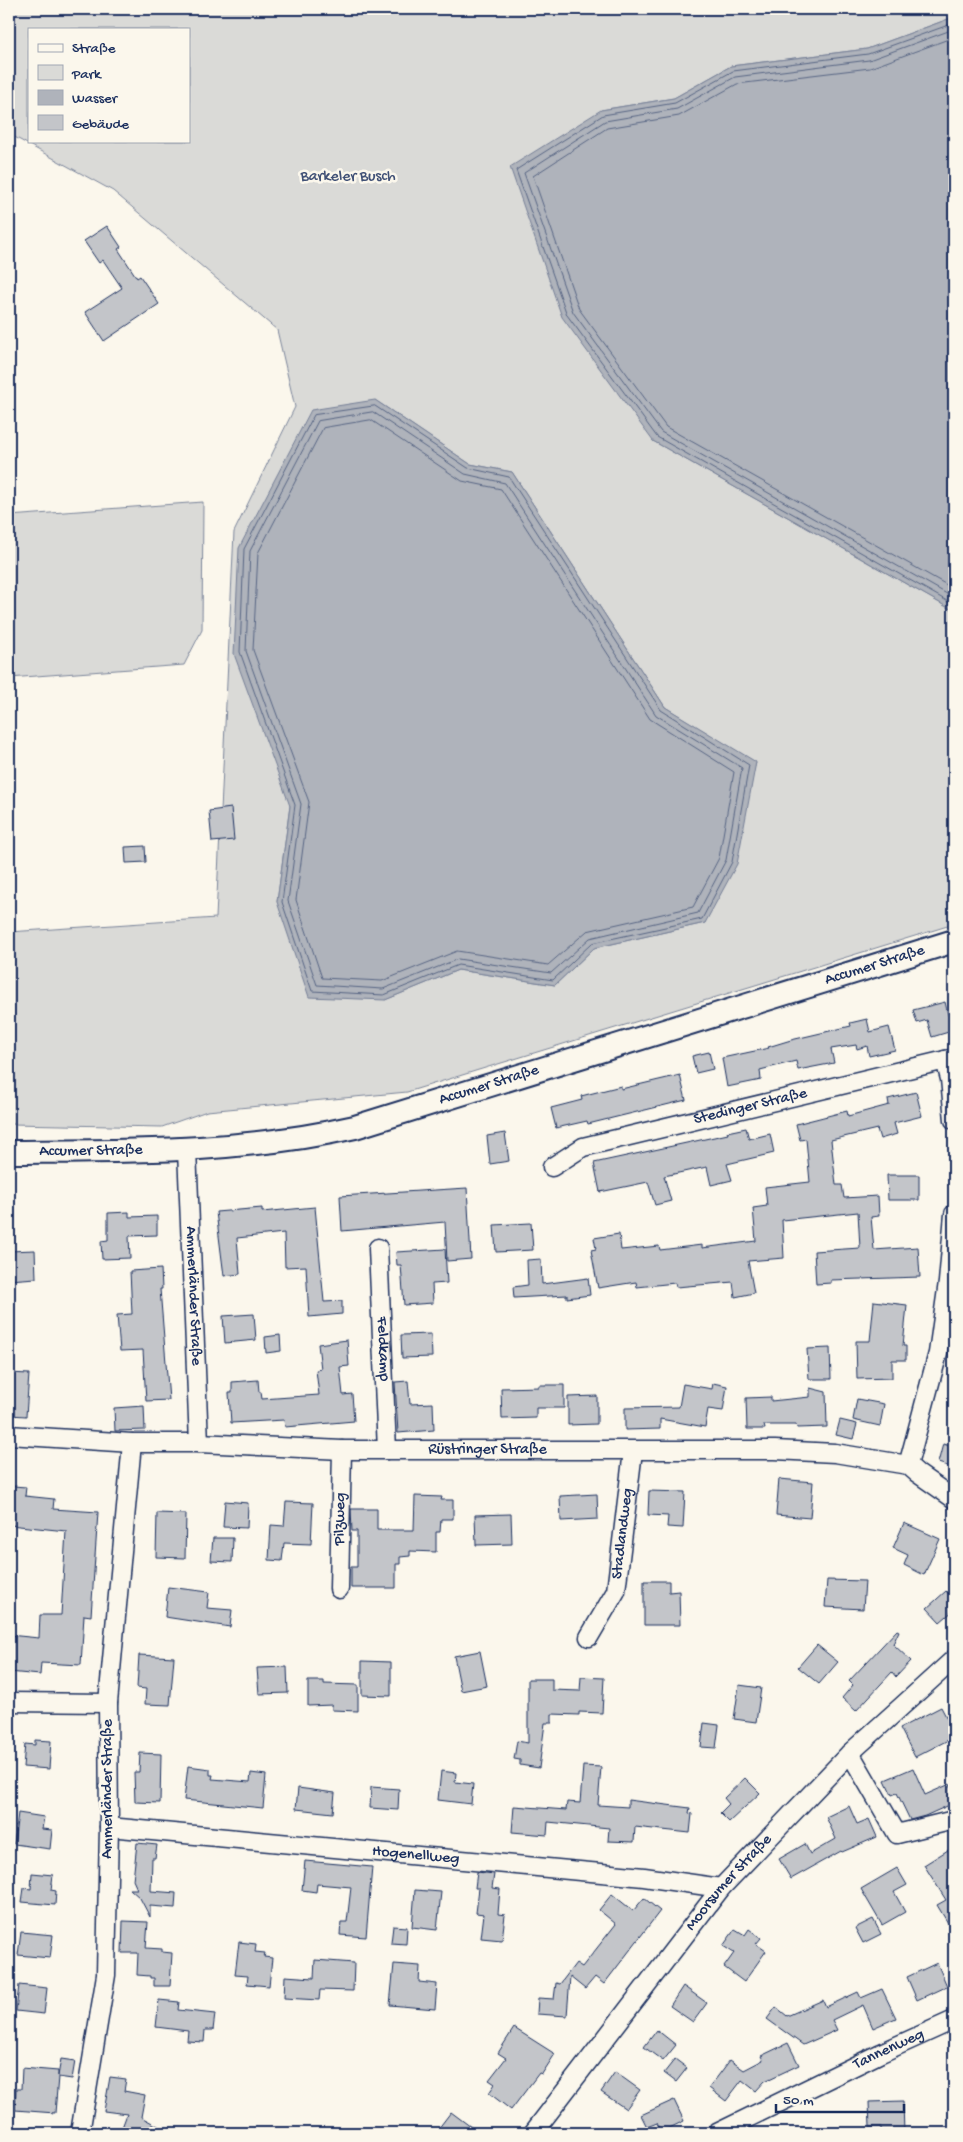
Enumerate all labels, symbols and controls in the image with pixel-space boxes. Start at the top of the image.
legend [28,28,190,142]
text: Straße [72,40,116,58]
text: Park [71,66,102,84]
text: Wasser [72,90,119,108]
text: Gebäude [72,116,129,134]
park label: Barkeler Busch [300,168,396,187]
street label: Accumer Straße [823,941,928,990]
street label: Accumer Straße [437,1061,542,1110]
street label: Stedinger Straße [692,1084,810,1130]
street label: Accumer Straße [39,1141,144,1161]
street label: Ammerländer Straße [181,1226,205,1367]
street label: Feldkamp [372,1315,393,1382]
street label: Rüstringer Straße [428,1441,548,1460]
street label: Stadlandweg [608,1487,638,1580]
street label: Pilzweg [330,1492,351,1547]
street label: Ammerländer Straße [99,1718,118,1859]
street label: Moorsumer Straße [682,1830,777,1935]
street label: Hogenellweg [371,1842,460,1869]
street label: Tannenweg [849,2025,927,2075]
scale bar [776,2082,903,2114]
text: 50 m [783,2092,814,2110]

